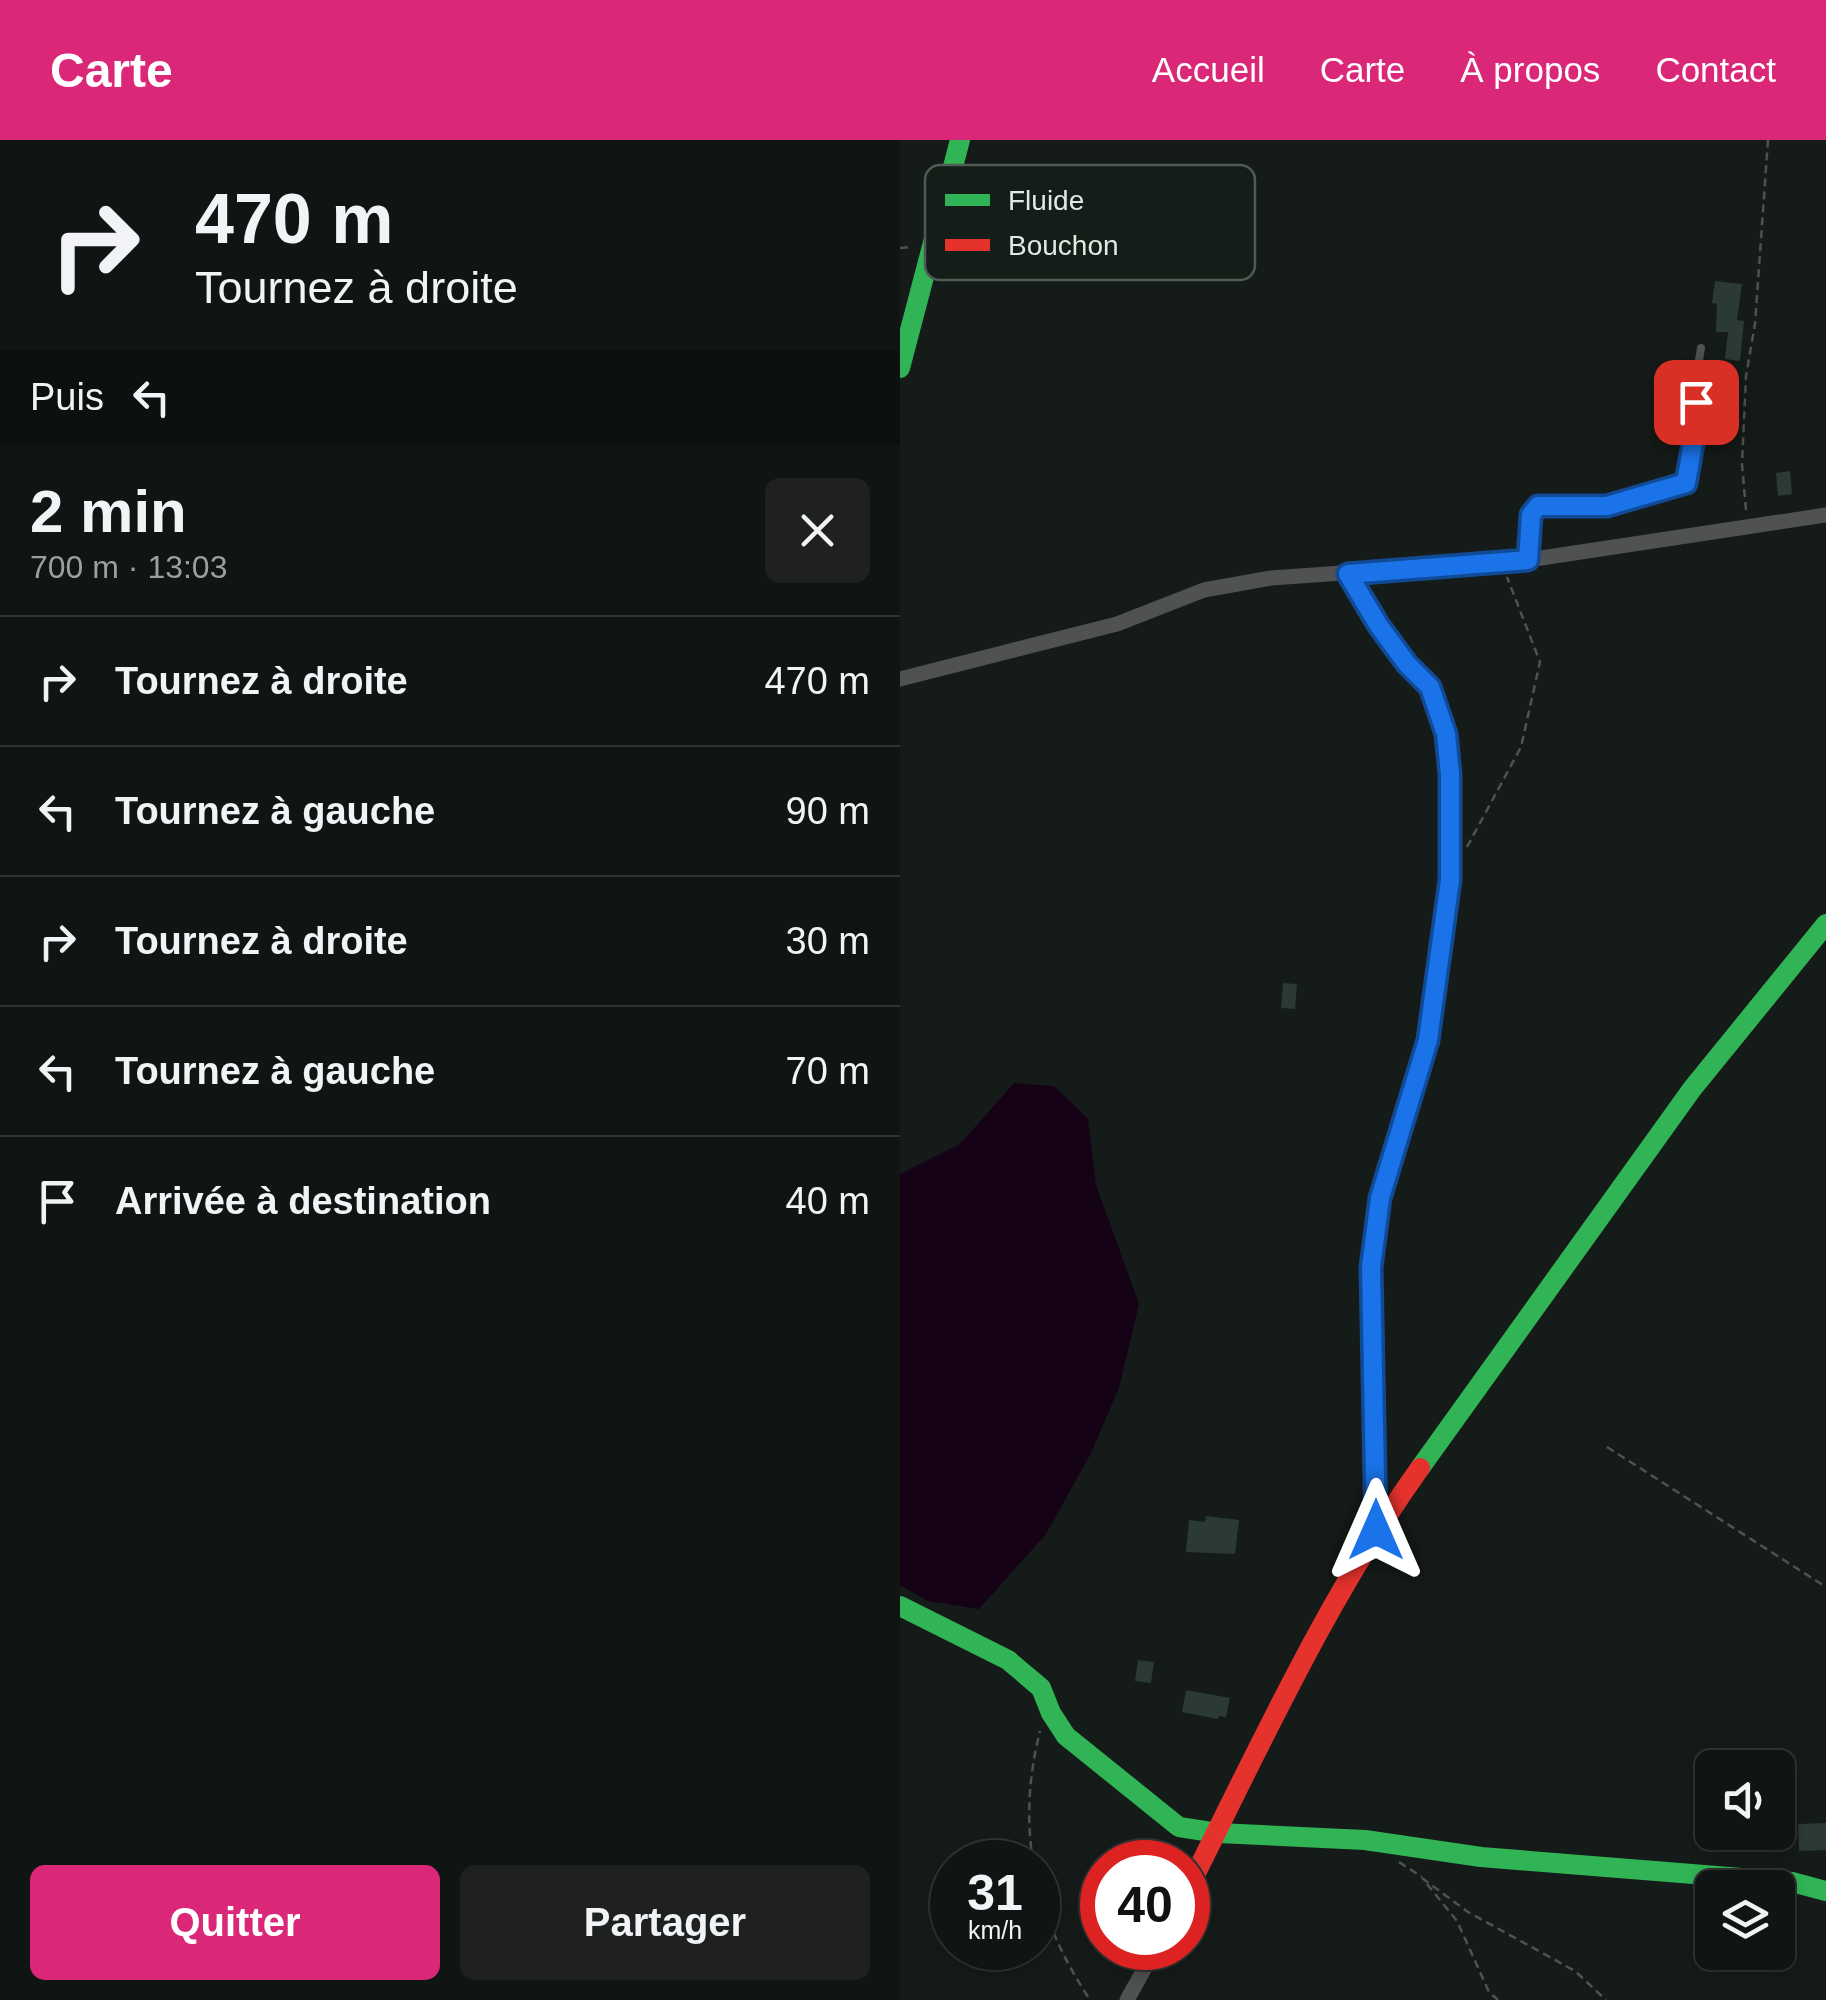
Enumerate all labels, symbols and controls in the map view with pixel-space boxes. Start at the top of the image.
text: Carte [50,44,173,97]
text: Accueil [1152,50,1265,89]
text: Carte [1320,50,1405,89]
text: À propos [1460,50,1600,89]
text: Contact [1655,50,1776,89]
legend [925,165,1255,280]
icon: right [30,180,160,310]
text: 470 m [195,180,393,258]
text: Fluide [1008,185,1084,216]
text: Bouchon [1008,230,1119,261]
text: Tournez à droite [195,262,518,313]
pin [1654,360,1739,445]
icon: left [124,370,179,425]
icon: arrive [1669,375,1724,430]
text: Puis [30,376,104,418]
text: 2 min [30,478,187,545]
button: close [765,478,870,583]
text: 700 m · 13:03 [30,549,227,585]
icon: right [30,654,85,709]
text: Tournez à droite [115,660,408,702]
text: 470 m [764,660,870,702]
icon: left [30,784,85,839]
text: Tournez à gauche [115,790,435,832]
text: 90 m [786,790,870,832]
icon: right [30,914,85,969]
text: Tournez à droite [115,920,408,962]
text: 30 m [786,920,870,962]
icon: left [30,1044,85,1099]
text: Tournez à gauche [115,1050,435,1092]
text: 70 m [786,1050,870,1092]
icon: arrive [30,1174,85,1229]
text: Arrivée à destination [115,1180,491,1222]
text: 40 m [786,1180,870,1222]
position arrow [1324,1478,1428,1582]
map controls [1695,1750,1795,1970]
button: sound [1695,1750,1795,1850]
speed limit sign: 40 [1080,1840,1210,1970]
button: Quitter [30,1865,440,1980]
button: Partager [460,1865,870,1980]
text: 31 [967,1865,1023,1921]
button: layers [1695,1870,1795,1970]
text: km/h [968,1916,1022,1944]

